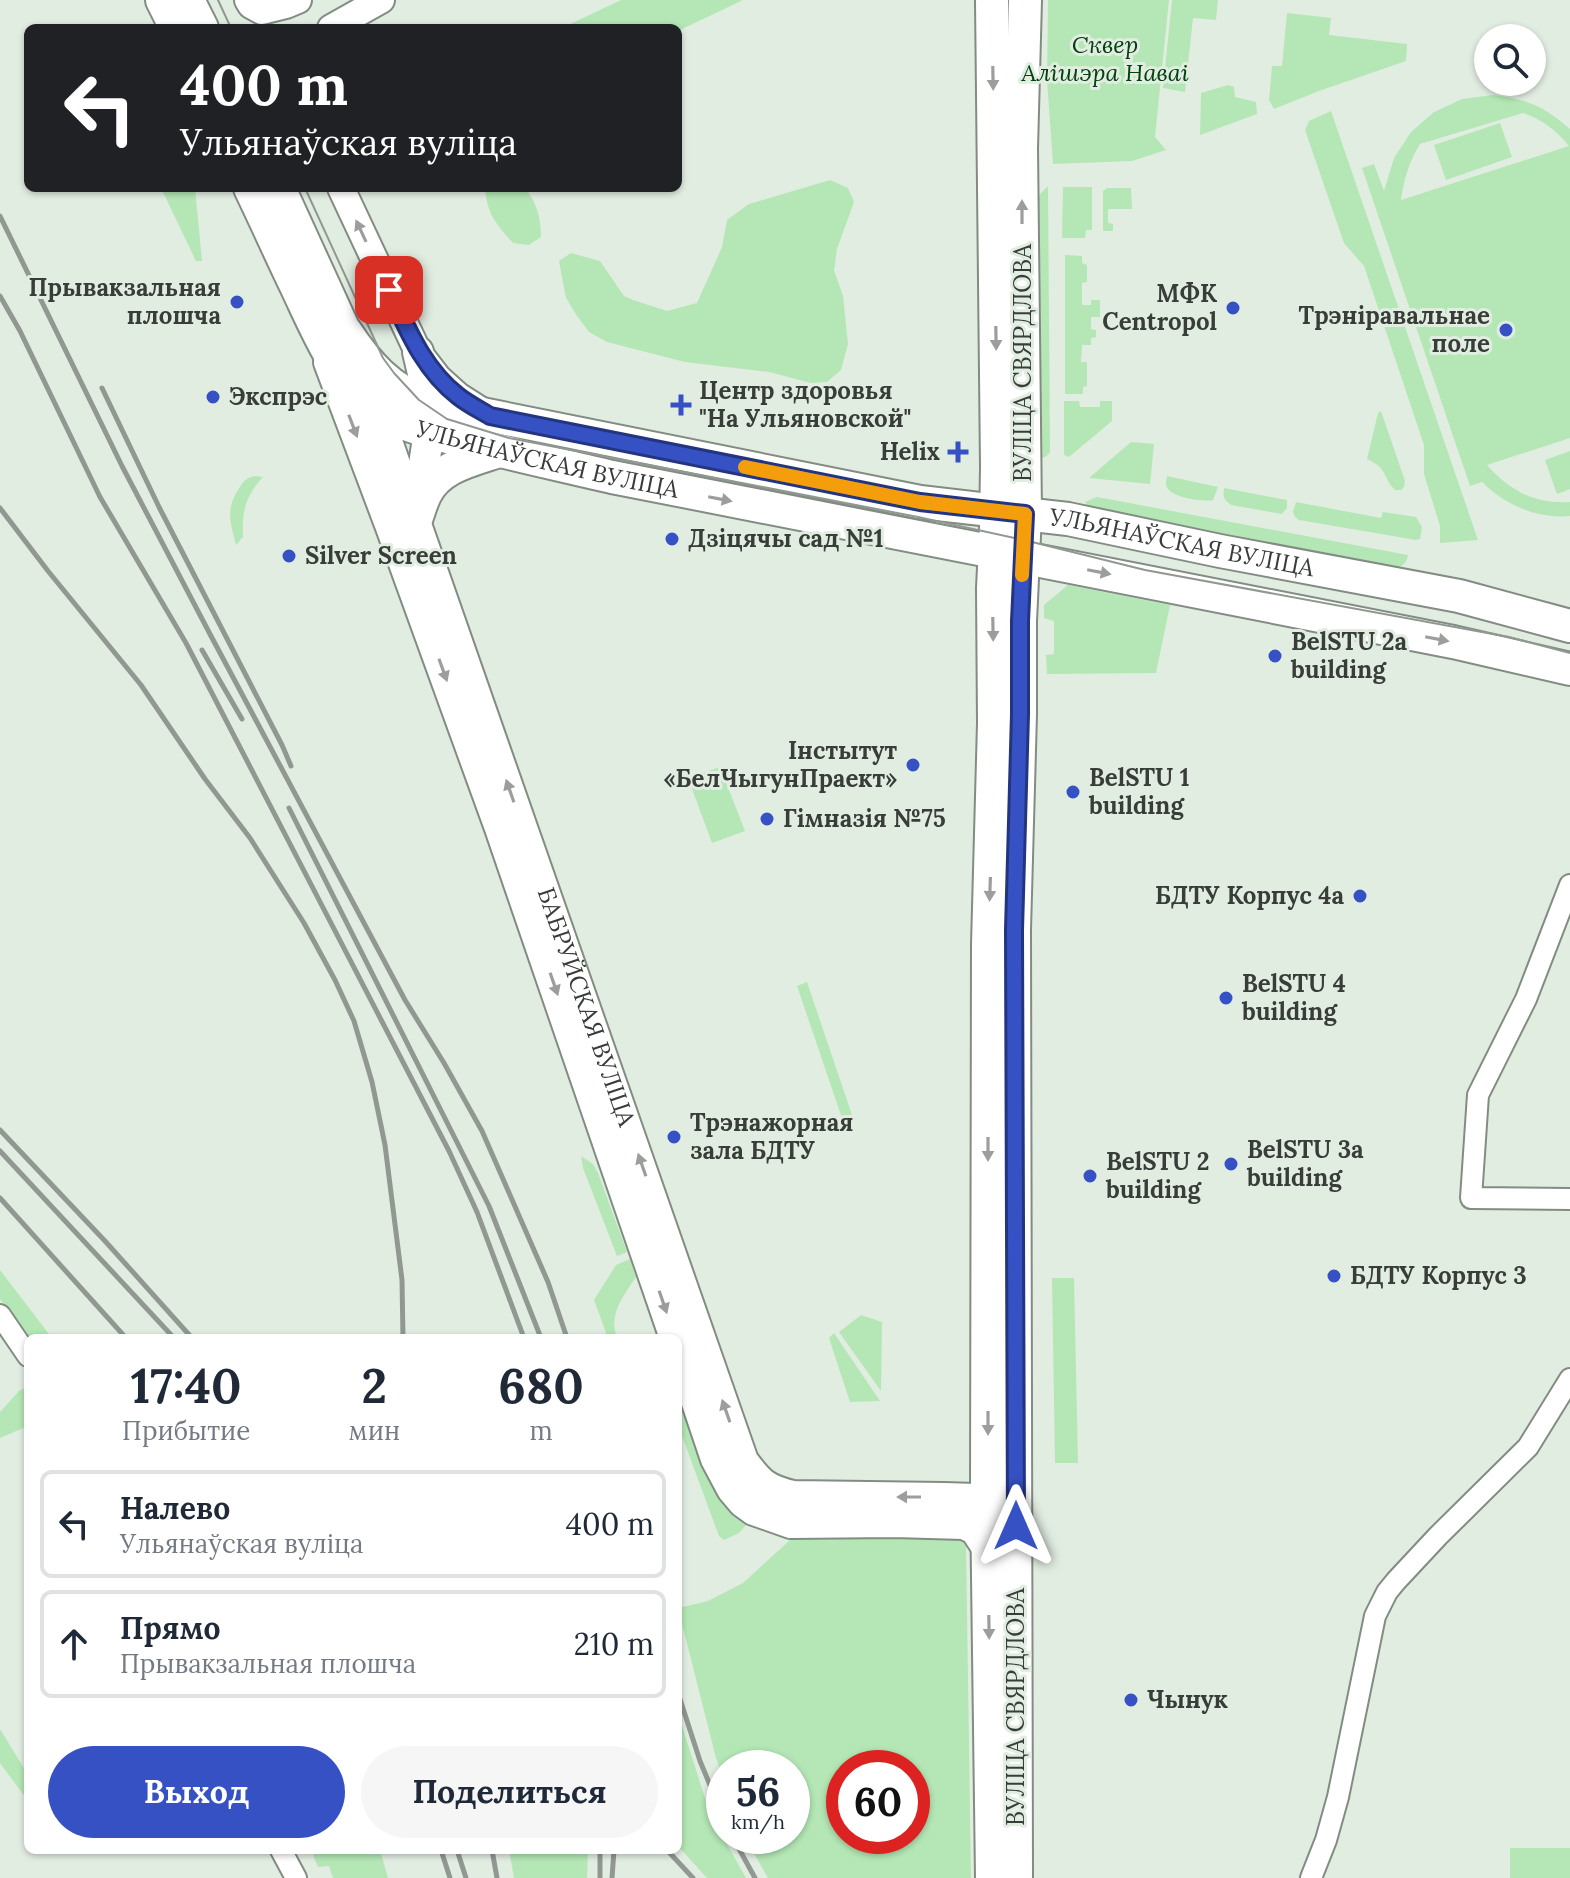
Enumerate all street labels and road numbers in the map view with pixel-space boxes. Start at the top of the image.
street label: ВУЛІЦА СВЯРДЛОВА [1007,243,1038,482]
street label: УЛЬЯНАЎСКАЯ ВУЛІЦА [411,412,682,505]
street label: УЛЬЯНАЎСКАЯ ВУЛІЦА [1047,501,1318,584]
street label: БАБРУЙСКАЯ ВУЛІЦА [531,883,643,1131]
street label: ВУЛІЦА СВЯРДЛОВА [1000,1587,1031,1826]

